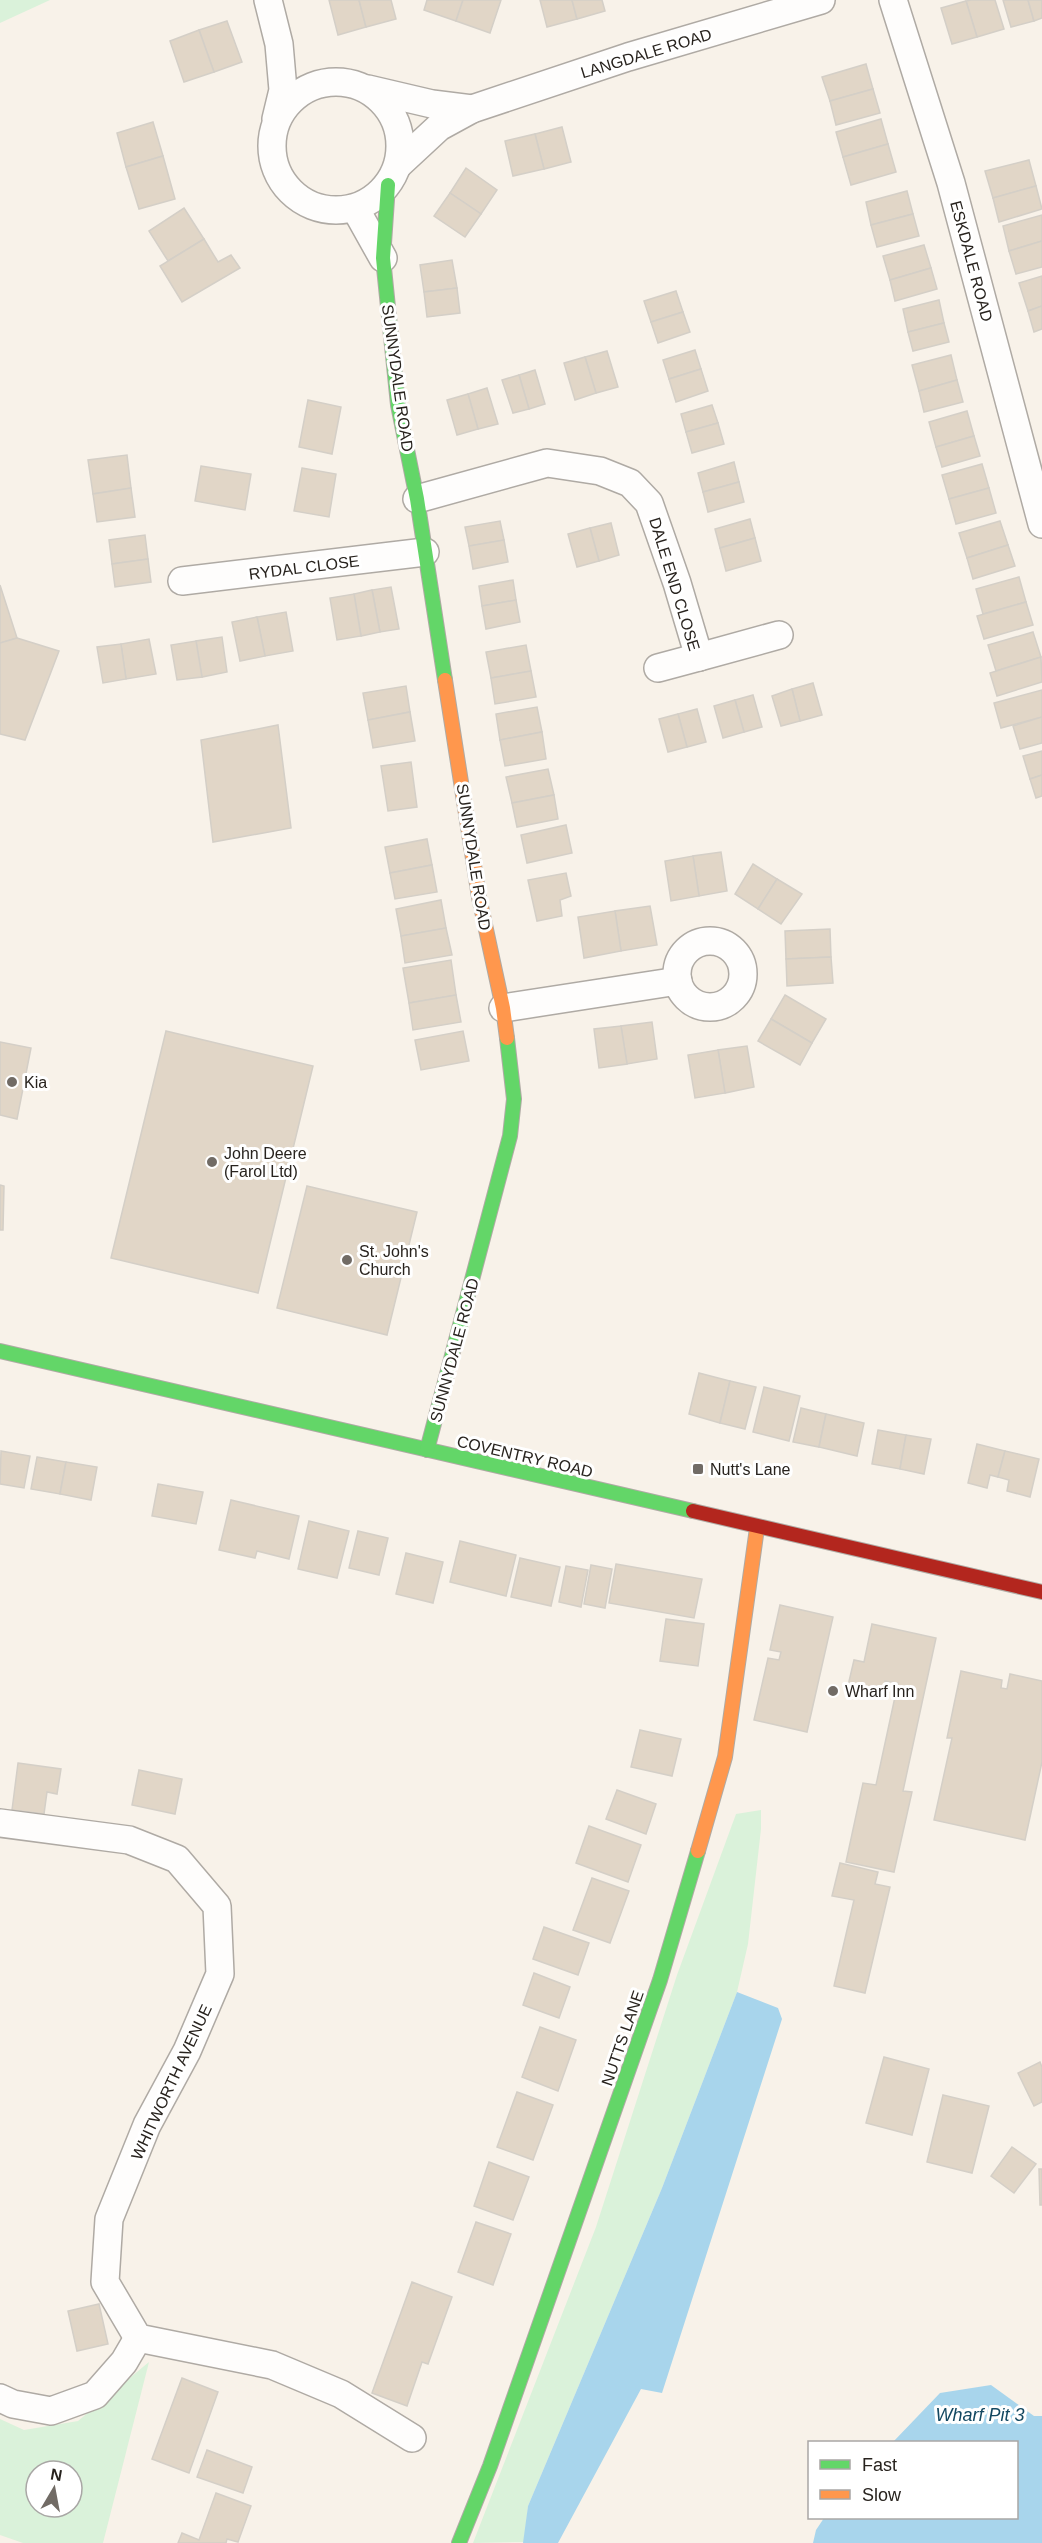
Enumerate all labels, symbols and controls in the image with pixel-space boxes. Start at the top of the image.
street label: LANGDALE ROAD [579,25,714,81]
street label: ESKDALE ROAD [947,199,996,323]
street label: SUNNYDALE ROAD [379,303,416,453]
street label: DALE END CLOSE [646,515,703,653]
street label: RYDAL CLOSE [248,552,360,583]
street label: SUNNYDALE ROAD [453,782,494,932]
place label: Kia [24,1074,47,1091]
marker: Kia [5,1075,19,1089]
place label: John Deere (Farol Ltd) [224,1145,307,1180]
marker: John Deere (Farol Ltd) [205,1155,219,1169]
place label: St. John's Church [359,1243,429,1278]
marker: St. John's Church [340,1253,354,1267]
street label: SUNNYDALE ROAD [427,1276,482,1424]
street label: COVENTRY ROAD [455,1433,595,1480]
place label: Nutt's Lane [710,1461,791,1478]
marker: Nutt's Lane [691,1462,705,1476]
place label: Wharf Inn [845,1683,914,1700]
marker: Wharf Inn [826,1684,840,1698]
street label: NUTTS LANE [598,1988,647,2088]
street label: WHITWORTH AVENUE [128,2002,215,2162]
water label: Wharf Pit 3 [935,2405,1025,2425]
legend [808,2441,1018,2519]
text: Fast [862,2455,897,2475]
north arrow [24,2459,84,2519]
text: N [49,2465,64,2484]
text: Slow [862,2485,902,2505]

